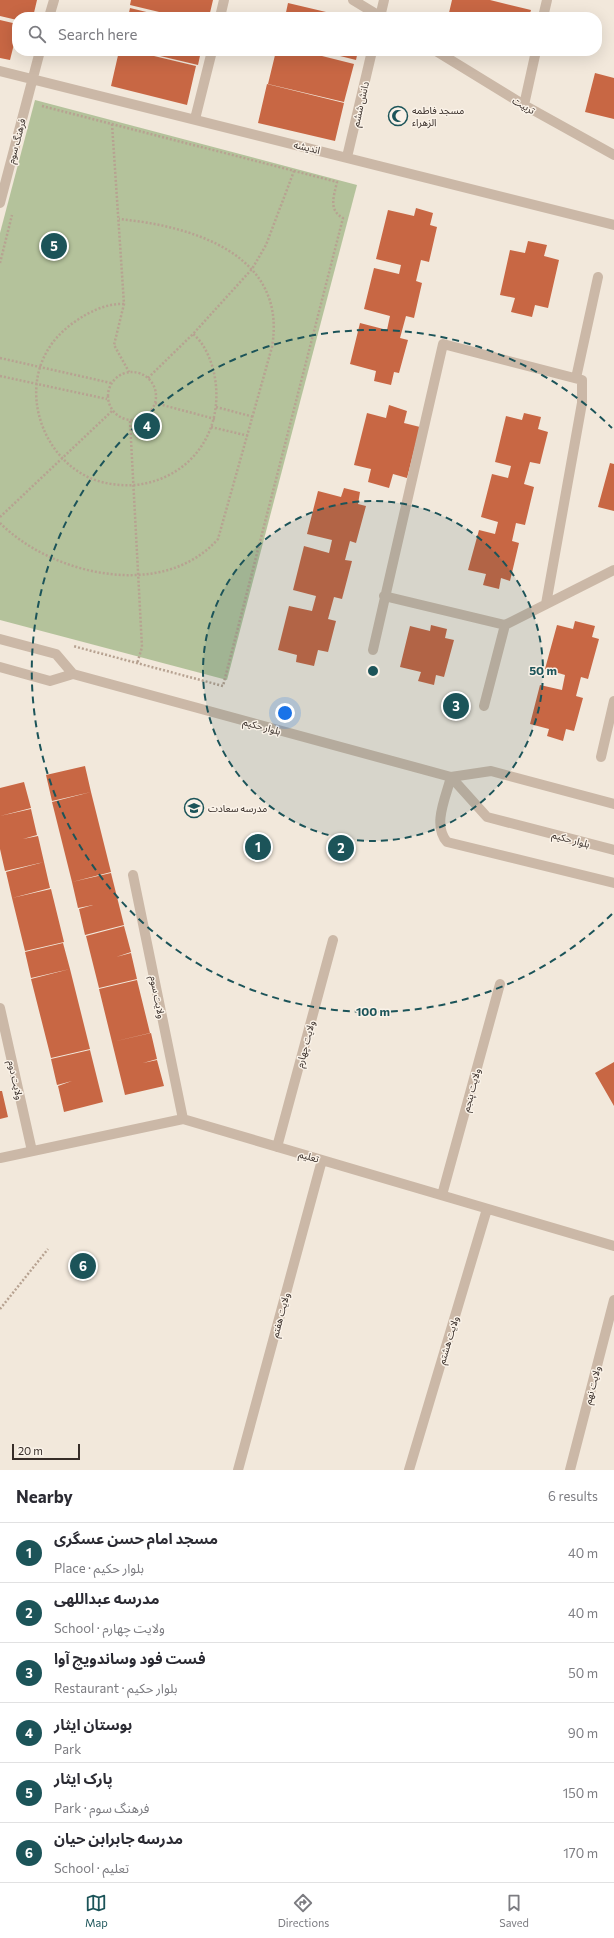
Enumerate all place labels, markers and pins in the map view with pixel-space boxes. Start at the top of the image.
place label: مسجد فاطمه الزهراء [412,104,464,129]
mosque icon: مسجد فاطمه الزهراء [387,105,409,127]
pin: 5 [41,231,67,261]
pin: 4 [134,411,160,441]
centre of rings [366,664,380,678]
pin: 3 [443,691,469,721]
school or university icon: مدرسه سعادت [183,797,205,819]
place label: مدرسه سعادت [208,802,267,815]
pin: 1 [245,832,271,862]
pin: 2 [328,833,354,863]
pin: 6 [70,1251,96,1281]

